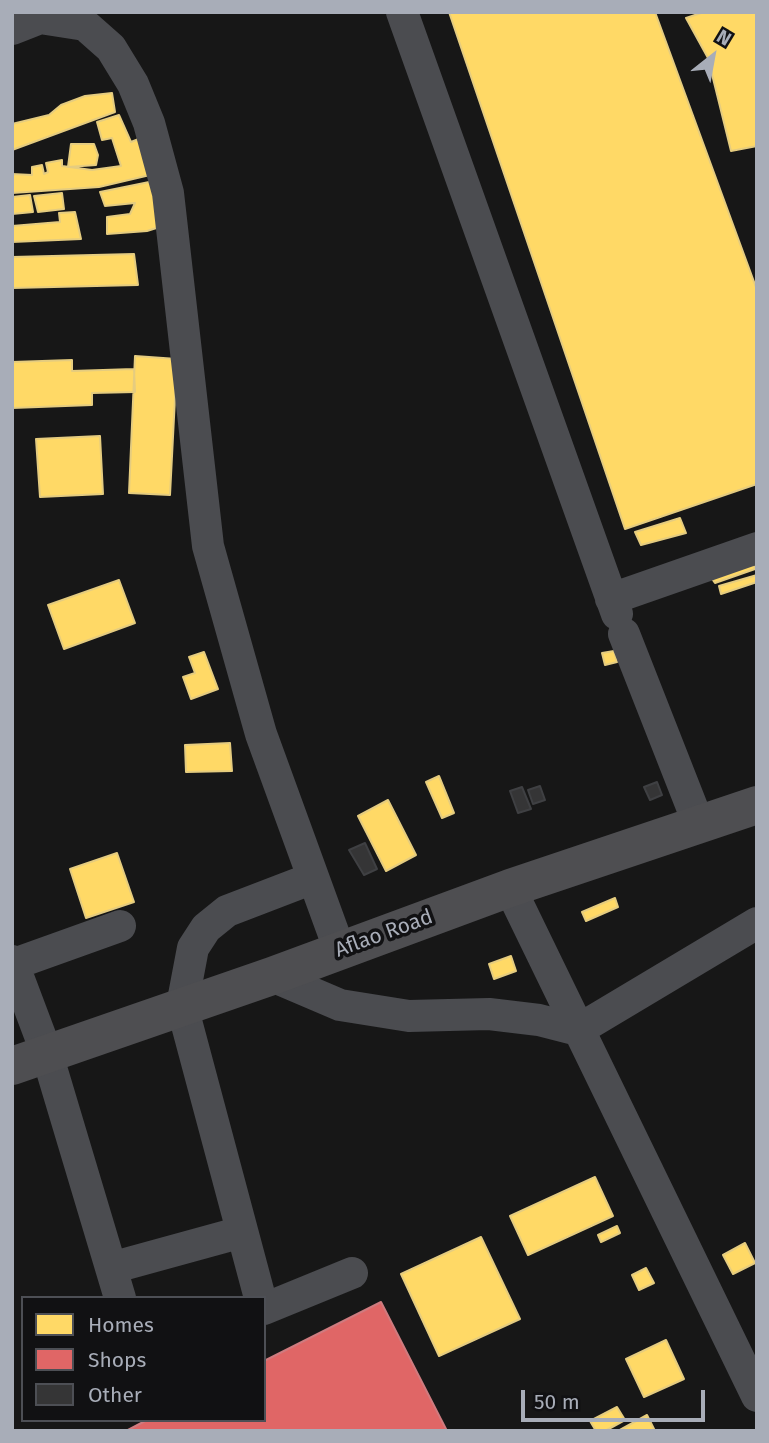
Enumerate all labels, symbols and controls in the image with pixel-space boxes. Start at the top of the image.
north arrow [678,21,748,91]
text: N [713,24,735,51]
street label: Aflao Road [332,905,436,963]
legend [21,1296,266,1422]
text: Homes [88,1312,154,1338]
text: Shops [88,1347,146,1373]
scale bar [524,1376,708,1420]
text: Other [88,1382,142,1408]
text: 50 m [534,1389,580,1415]

